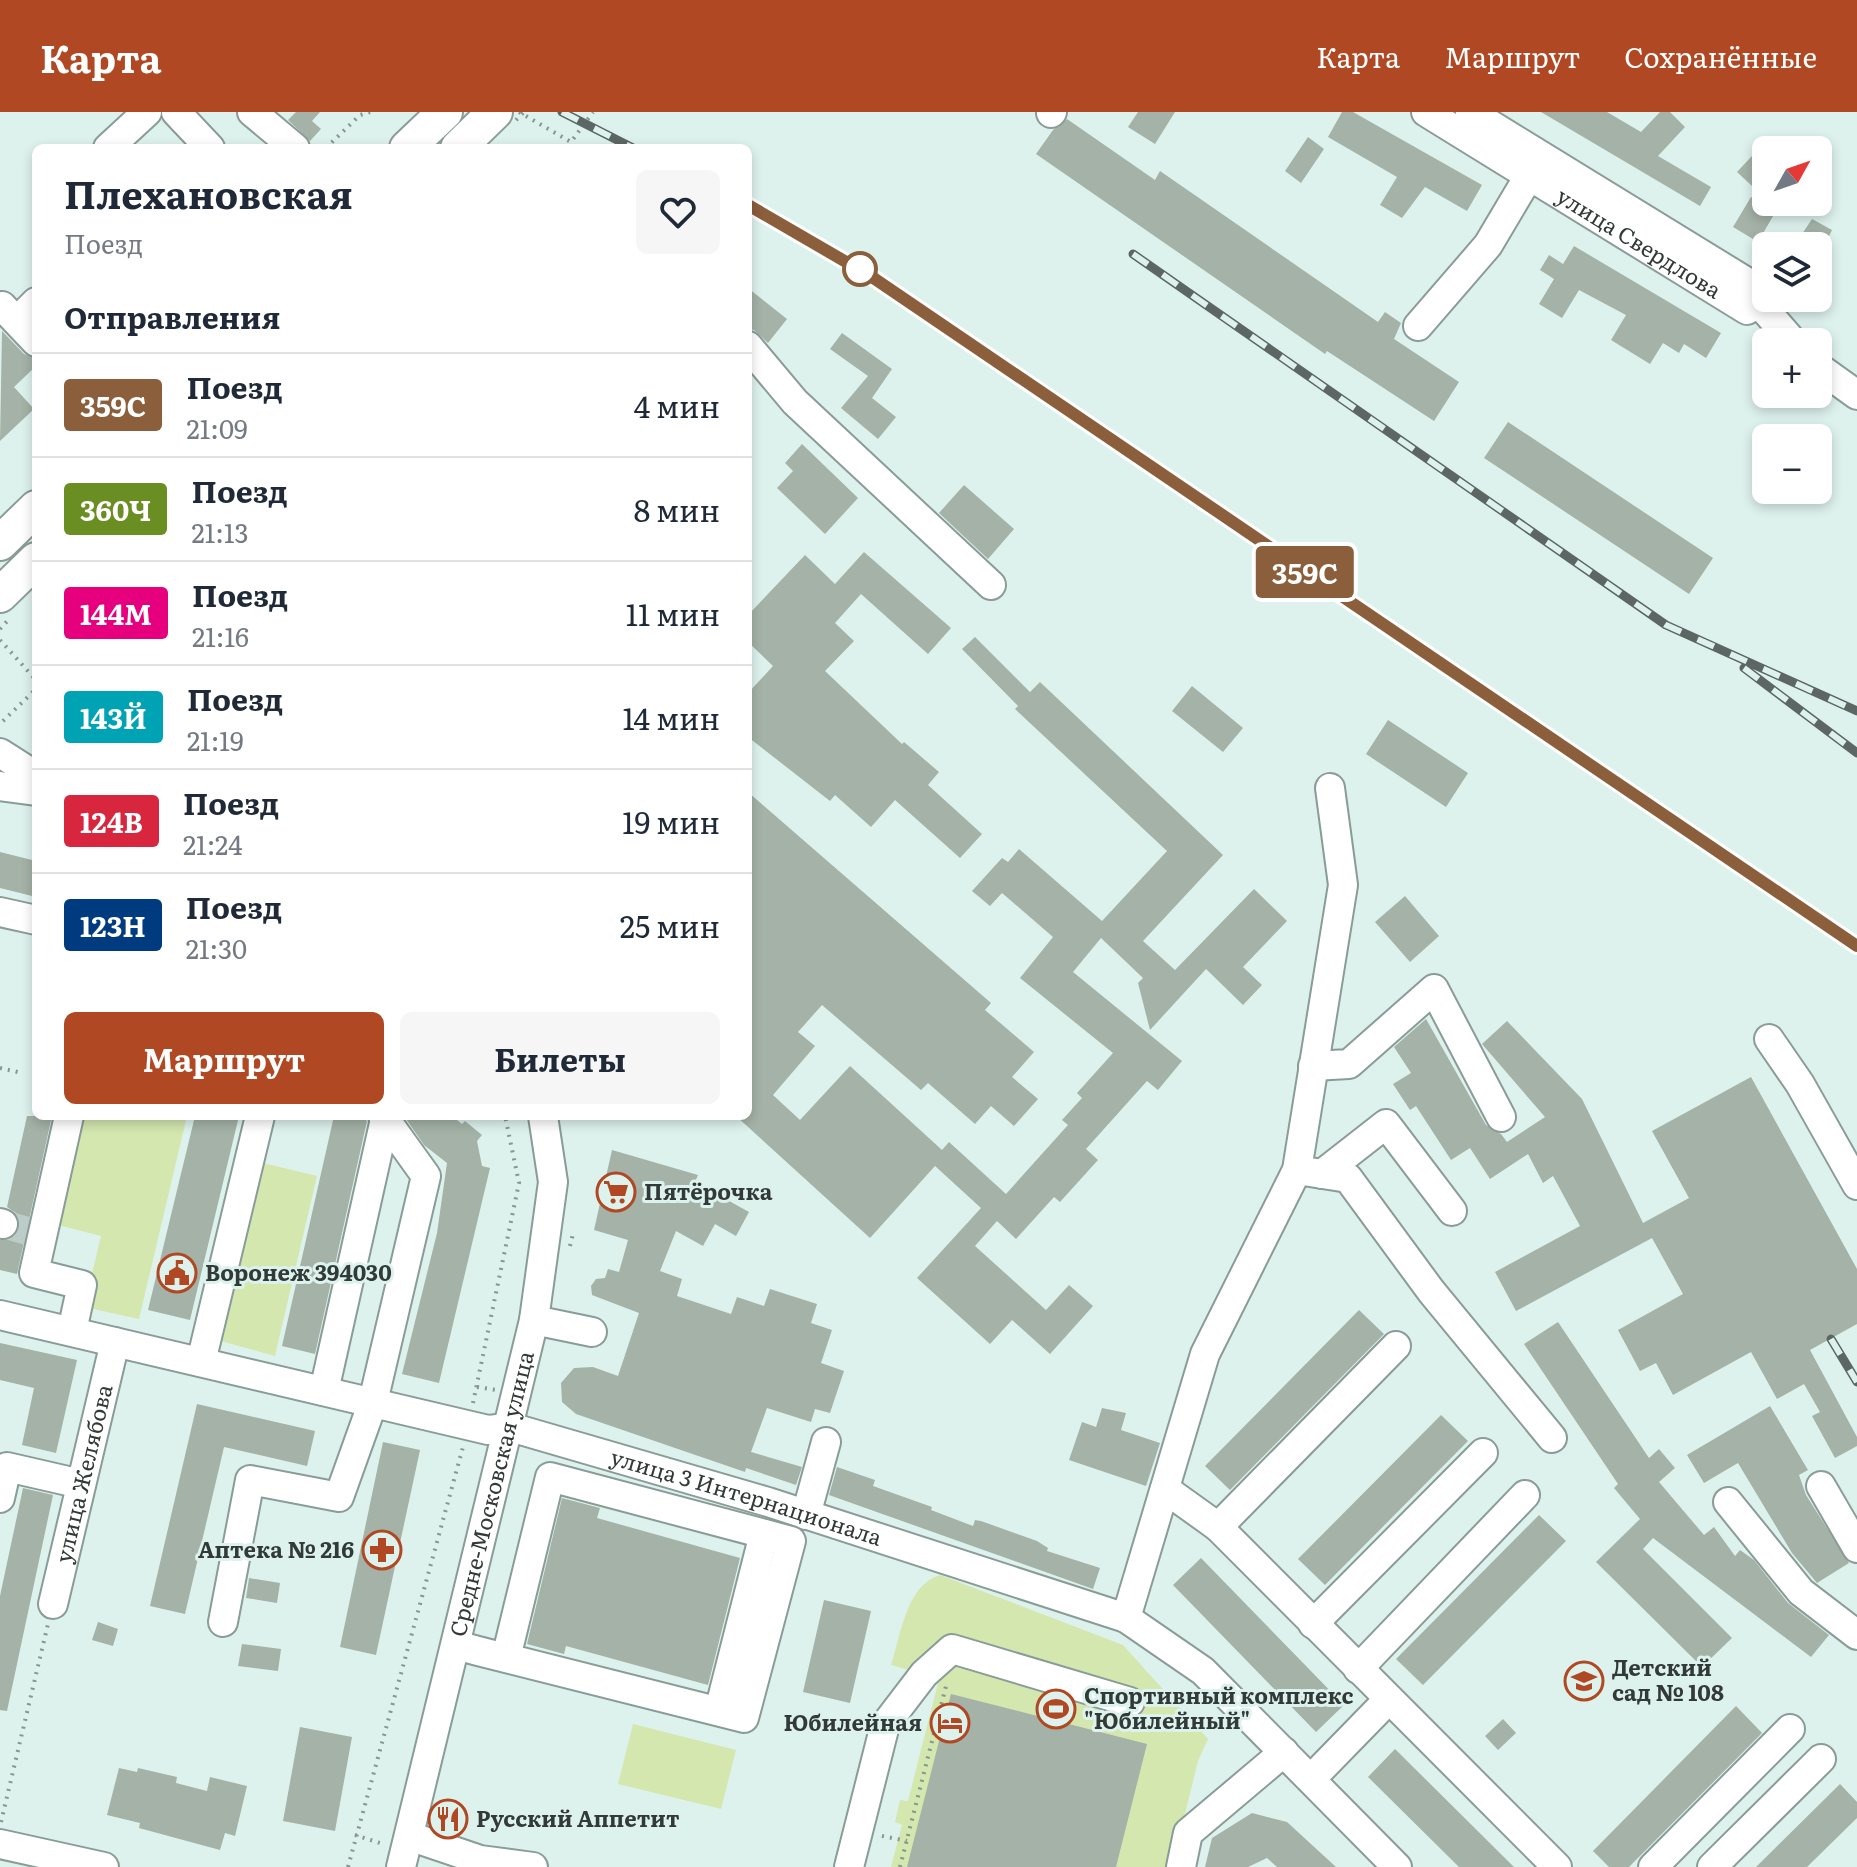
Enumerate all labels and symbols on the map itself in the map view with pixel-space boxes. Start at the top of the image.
north arrow [1752,136,1832,216]
street label: улица Свердлова [1551,178,1729,306]
unlabelled marker [843,252,877,286]
line badge: 359С [1249,546,1361,598]
supermarket icon: Пятёрочка [595,1171,637,1213]
place label: Пятёрочка [644,1174,773,1207]
public building icon: Воронеж 394030 [156,1252,198,1294]
place label: Воронеж 394030 [205,1255,392,1288]
street label: Средне-Московская улица [440,1347,541,1640]
street label: улица Желябова [45,1381,119,1566]
street label: улица 3 Интернационала [607,1439,887,1553]
pharmacy icon: Аптека № 216 [361,1529,403,1571]
place label: Аптека № 216 [198,1532,354,1565]
place label: Детский сад № 108 [1612,1650,1724,1708]
school or university icon: Детский сад № 108 [1563,1660,1605,1702]
place label: Спортивный комплекс "Юбилейный" [1084,1678,1354,1736]
sports icon: Спортивный комплекс "Юбилейный" [1035,1688,1077,1730]
hotel icon: Юбилейная [929,1702,971,1744]
place label: Юбилейная [783,1705,922,1738]
restaurant icon: Русский Аппетит [427,1798,469,1840]
place label: Русский Аппетит [476,1801,680,1834]

